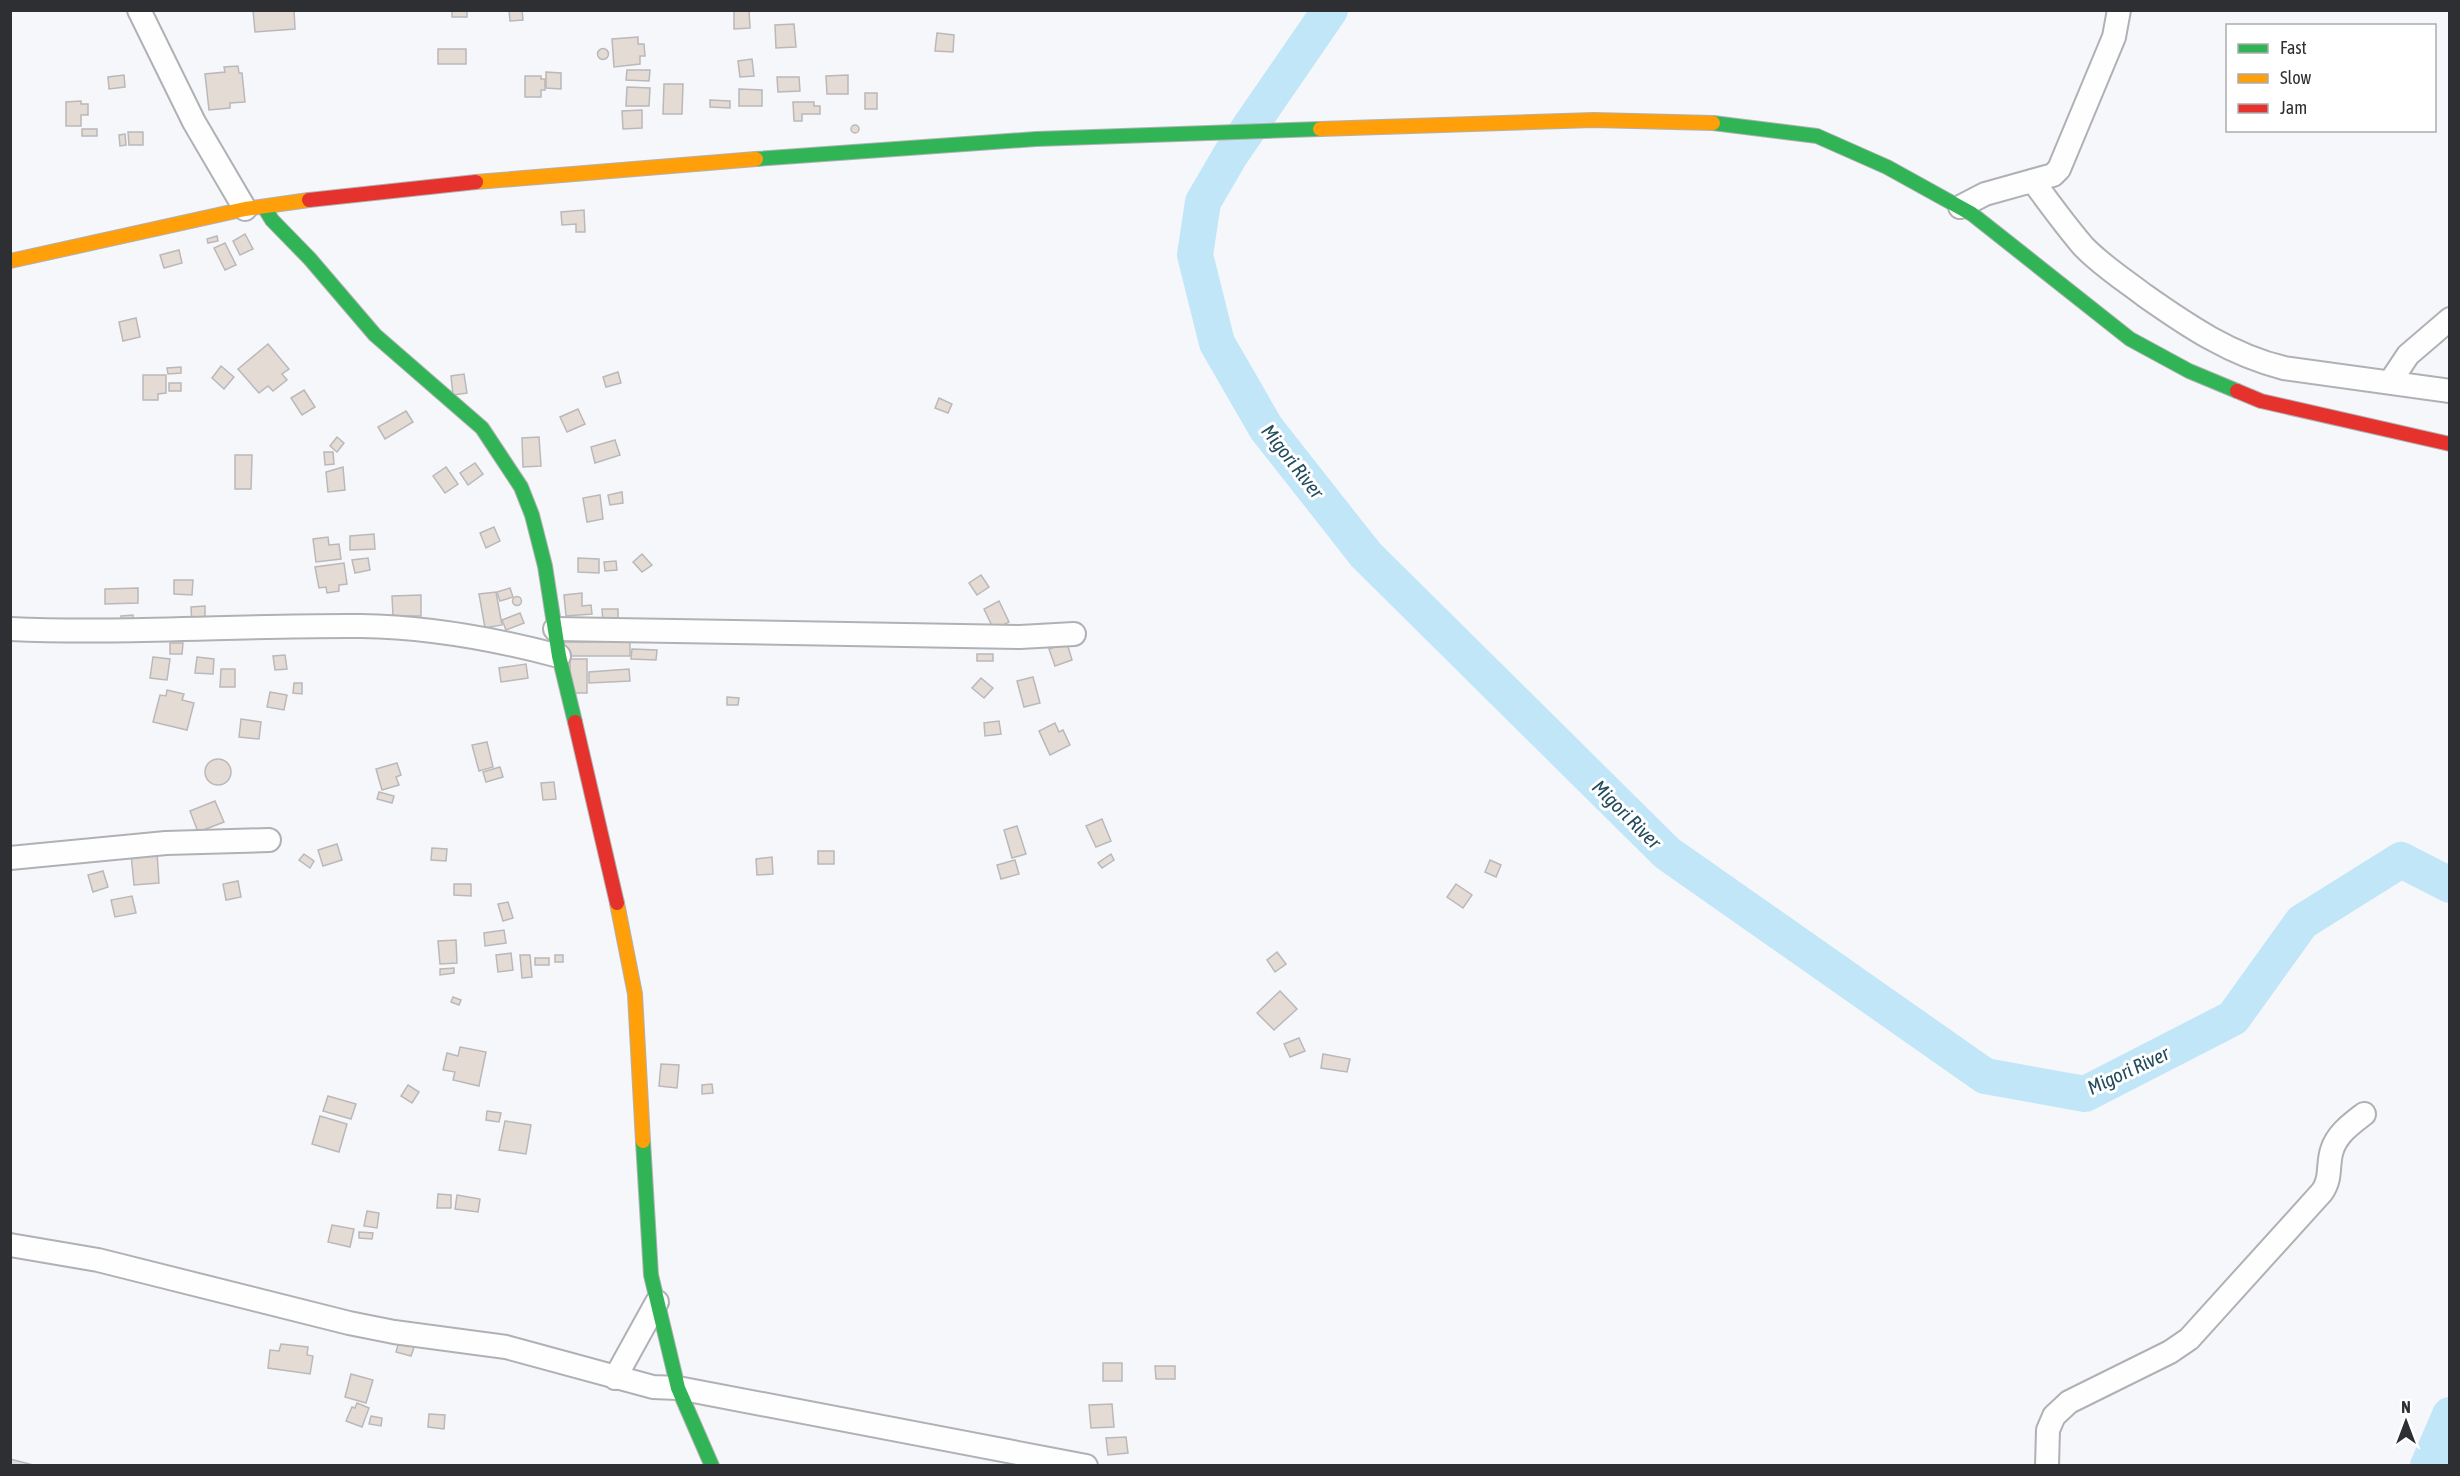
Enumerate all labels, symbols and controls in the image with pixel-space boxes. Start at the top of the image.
legend [2226,24,2436,132]
text: Fast [2280,37,2307,58]
text: Slow [2280,67,2311,88]
text: Jam [2280,97,2307,118]
water label: Migori River [1257,420,1330,503]
water label: Migori River [1588,775,1667,854]
water label: Migori River [2084,1041,2173,1099]
north arrow [2376,1392,2436,1452]
text: N [2401,1398,2411,1416]

